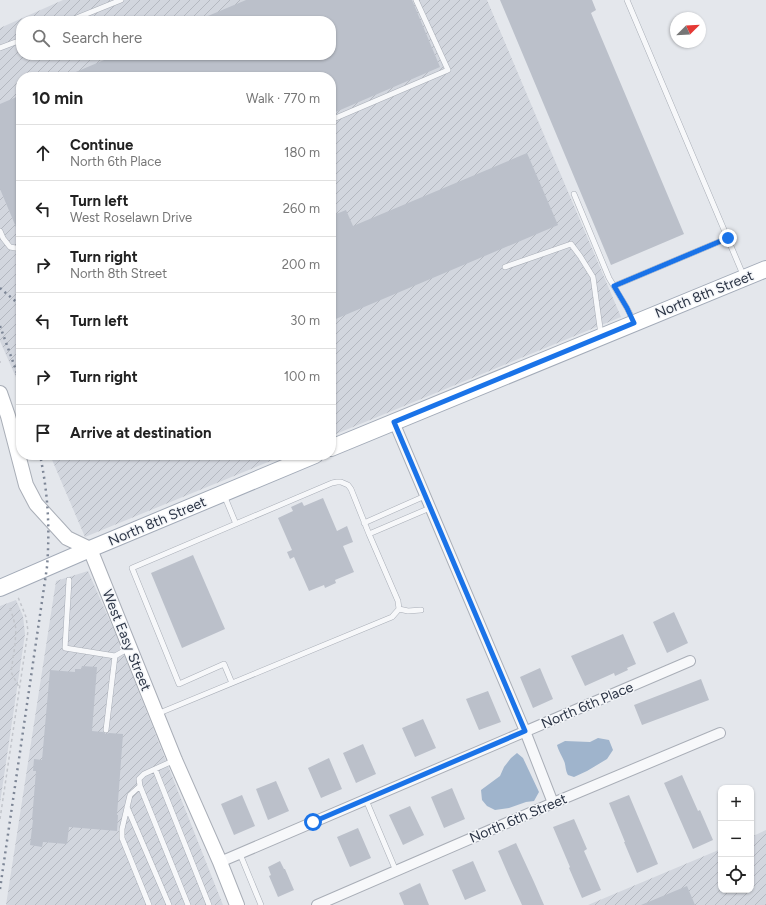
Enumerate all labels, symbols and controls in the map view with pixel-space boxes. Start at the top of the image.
north arrow [670,12,706,48]
search box [16,16,336,60]
icon: search [30,27,52,49]
text: Search here [62,29,142,47]
text: 10 min [32,88,83,108]
text: Walk · 770 m [246,91,320,106]
text: Continue [70,136,133,154]
icon: ahead [32,142,54,164]
text: 180 m [284,145,320,160]
text: North 6th Place [70,154,161,169]
text: Turn left [70,192,128,210]
icon: left [32,198,54,220]
text: 260 m [283,201,320,216]
text: West Roselawn Drive [70,210,192,225]
route end [719,229,737,247]
text: Turn right [70,248,138,266]
icon: right [32,254,54,276]
text: 200 m [282,257,320,272]
text: North 8th Street [70,266,167,281]
street label: North 8th Street [653,267,756,322]
icon: left [32,310,54,332]
text: Turn left [70,312,128,330]
text: 30 m [290,313,320,328]
icon: right [32,366,54,388]
text: Turn right [70,368,138,386]
text: 100 m [284,369,320,384]
icon: arrive [32,422,54,444]
text: Arrive at destination [70,424,211,442]
street label: North 8th Street [106,493,209,550]
street label: West Easy Street [98,587,155,693]
street label: North 6th Place [539,678,636,732]
map controls [718,785,754,893]
button: + [718,785,754,821]
street label: North 6th Street [467,790,569,847]
route start [304,813,322,831]
button: − [718,821,754,857]
button: locate [718,857,754,893]

